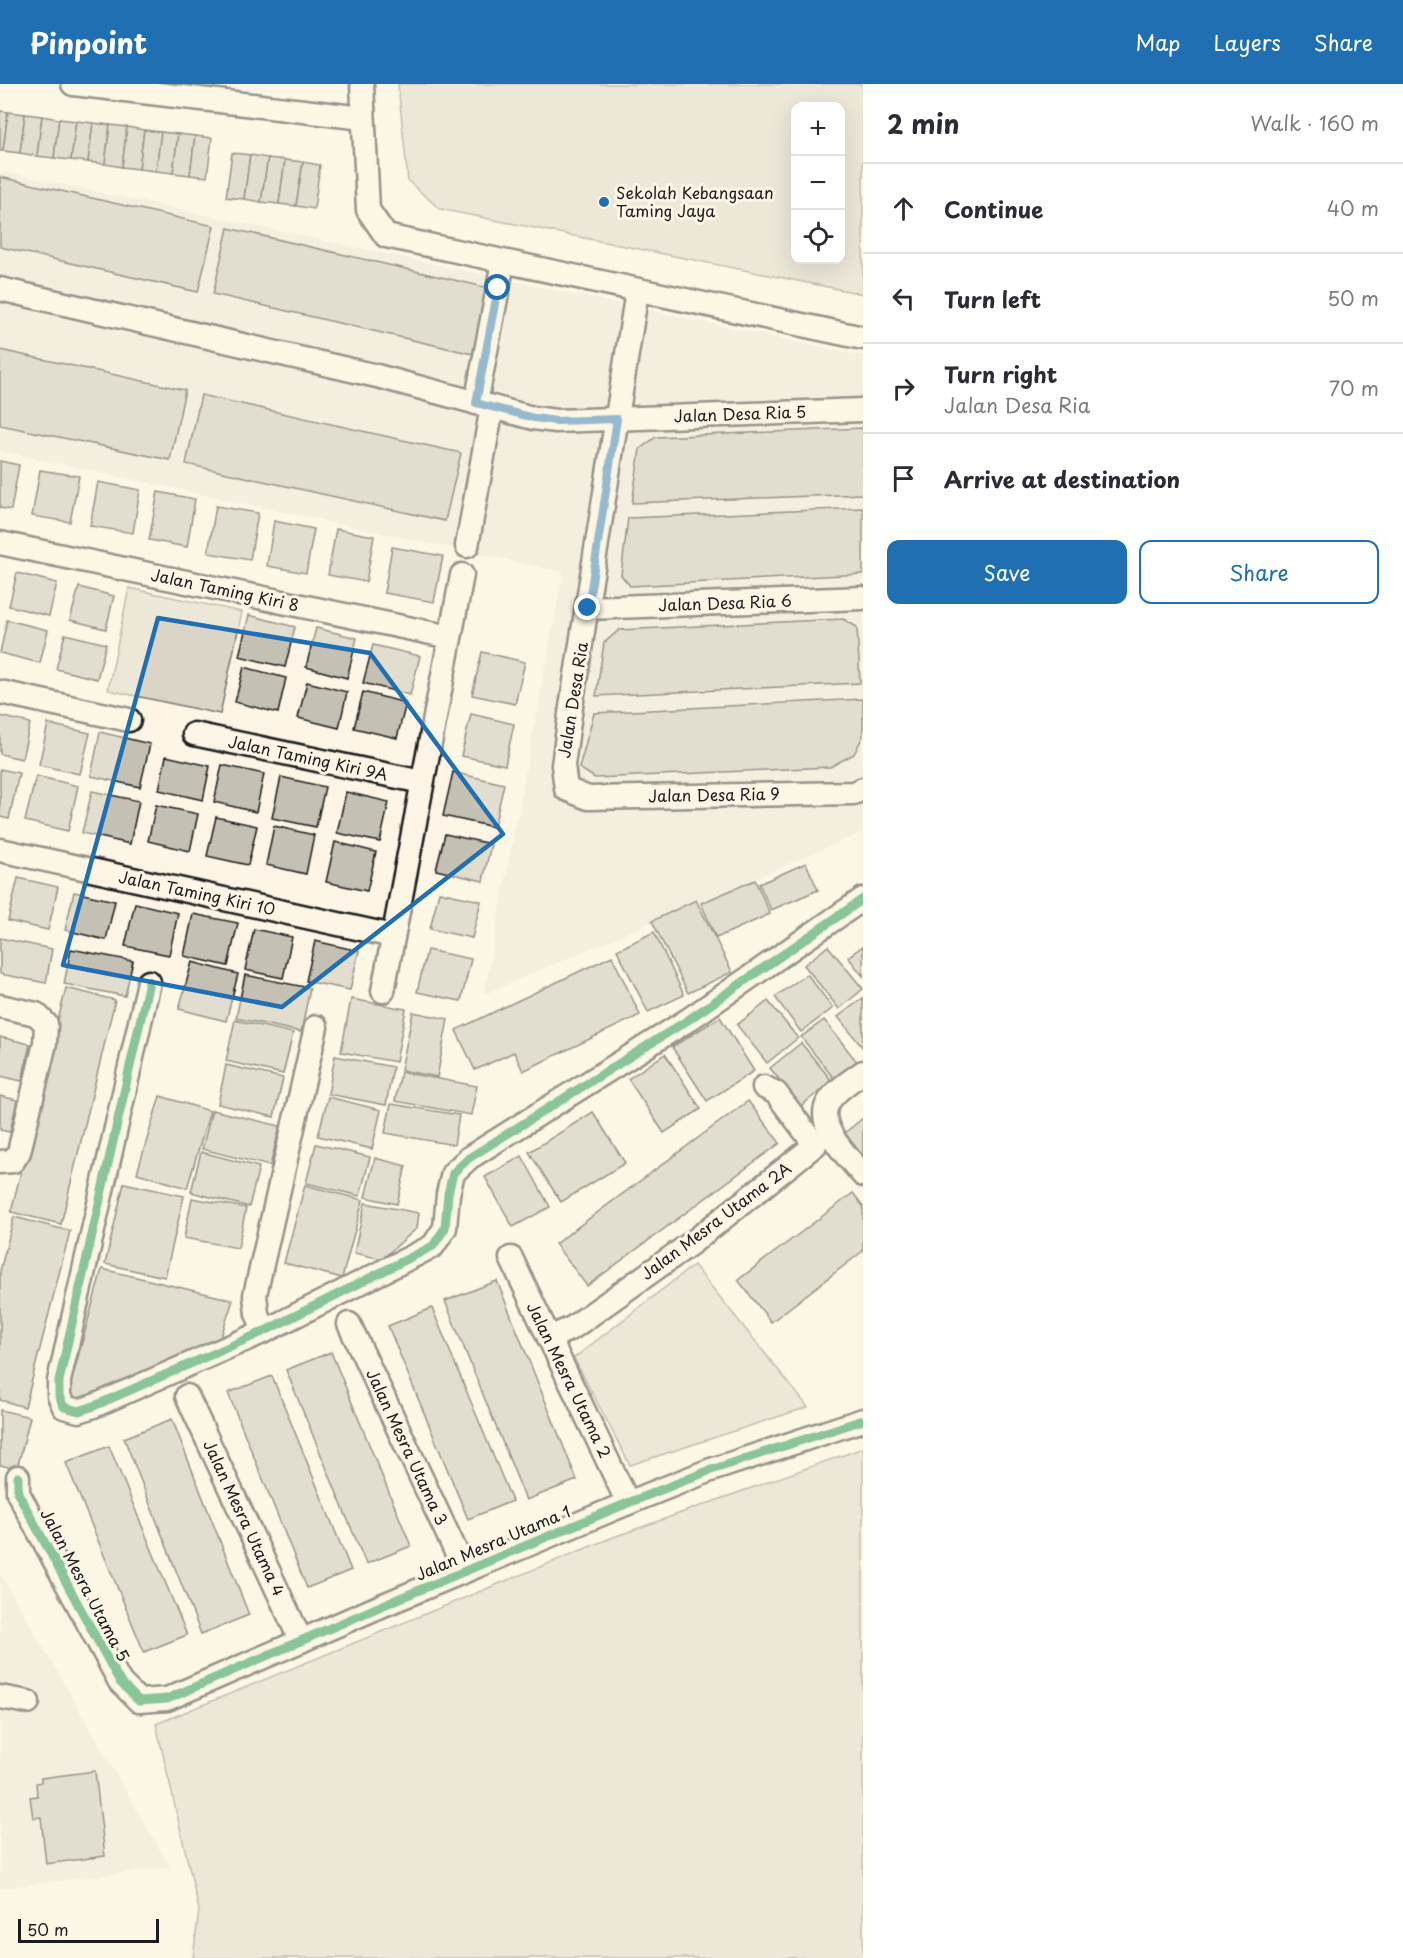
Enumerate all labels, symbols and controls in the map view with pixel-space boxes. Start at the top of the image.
text: Pinpoint [30,21,147,64]
text: Map [1136,26,1180,58]
text: Layers [1213,26,1281,58]
text: Share [1314,26,1373,58]
map controls [791,102,845,264]
button: + [791,102,845,156]
text: 2 min [887,104,960,143]
text: Walk · 160 m [1251,108,1379,138]
button: − [791,156,845,210]
place label: Sekolah Kebangsaan Taming Jaya [616,180,774,222]
icon: ahead [887,192,920,225]
text: Continue [944,192,1043,225]
text: 40 m [1327,193,1379,223]
marker: Sekolah Kebangsaan Taming Jaya [597,195,611,209]
button: locate [791,210,845,264]
route start [484,274,510,300]
icon: left [887,282,920,315]
text: Turn left [944,282,1041,315]
text: 50 m [1327,283,1379,313]
text: Turn right [944,357,1057,390]
icon: right [887,372,920,405]
text: 70 m [1329,373,1379,403]
text: Jalan Desa Ria [944,390,1090,420]
street label: Jalan Desa Ria 5 [673,399,807,427]
icon: arrive [887,462,920,495]
text: Arrive at destination [944,462,1180,495]
button: Save [887,540,1127,604]
button: Share [1139,540,1379,604]
street label: Jalan Taming Kiri 8 [149,562,301,616]
street label: Jalan Desa Ria 6 [658,588,792,616]
route end [574,594,600,620]
street label: Jalan Desa Ria [551,640,593,760]
street label: Jalan Taming Kiri 9A [226,728,390,786]
street label: Jalan Desa Ria 9 [648,781,780,807]
street label: Jalan Taming Kiri 10 [117,864,278,920]
street label: Jalan Mesra Utama 2A [635,1156,796,1285]
street label: Jalan Mesra Utama 2 [522,1298,618,1462]
street label: Jalan Mesra Utama 3 [361,1364,455,1529]
street label: Jalan Mesra Utama 4 [198,1435,292,1600]
street label: Jalan Mesra Utama 1 [411,1498,574,1586]
street label: Jalan Mesra Utama 5 [35,1504,136,1665]
scale bar [18,1916,159,1944]
text: 50 m [27,1917,68,1941]

